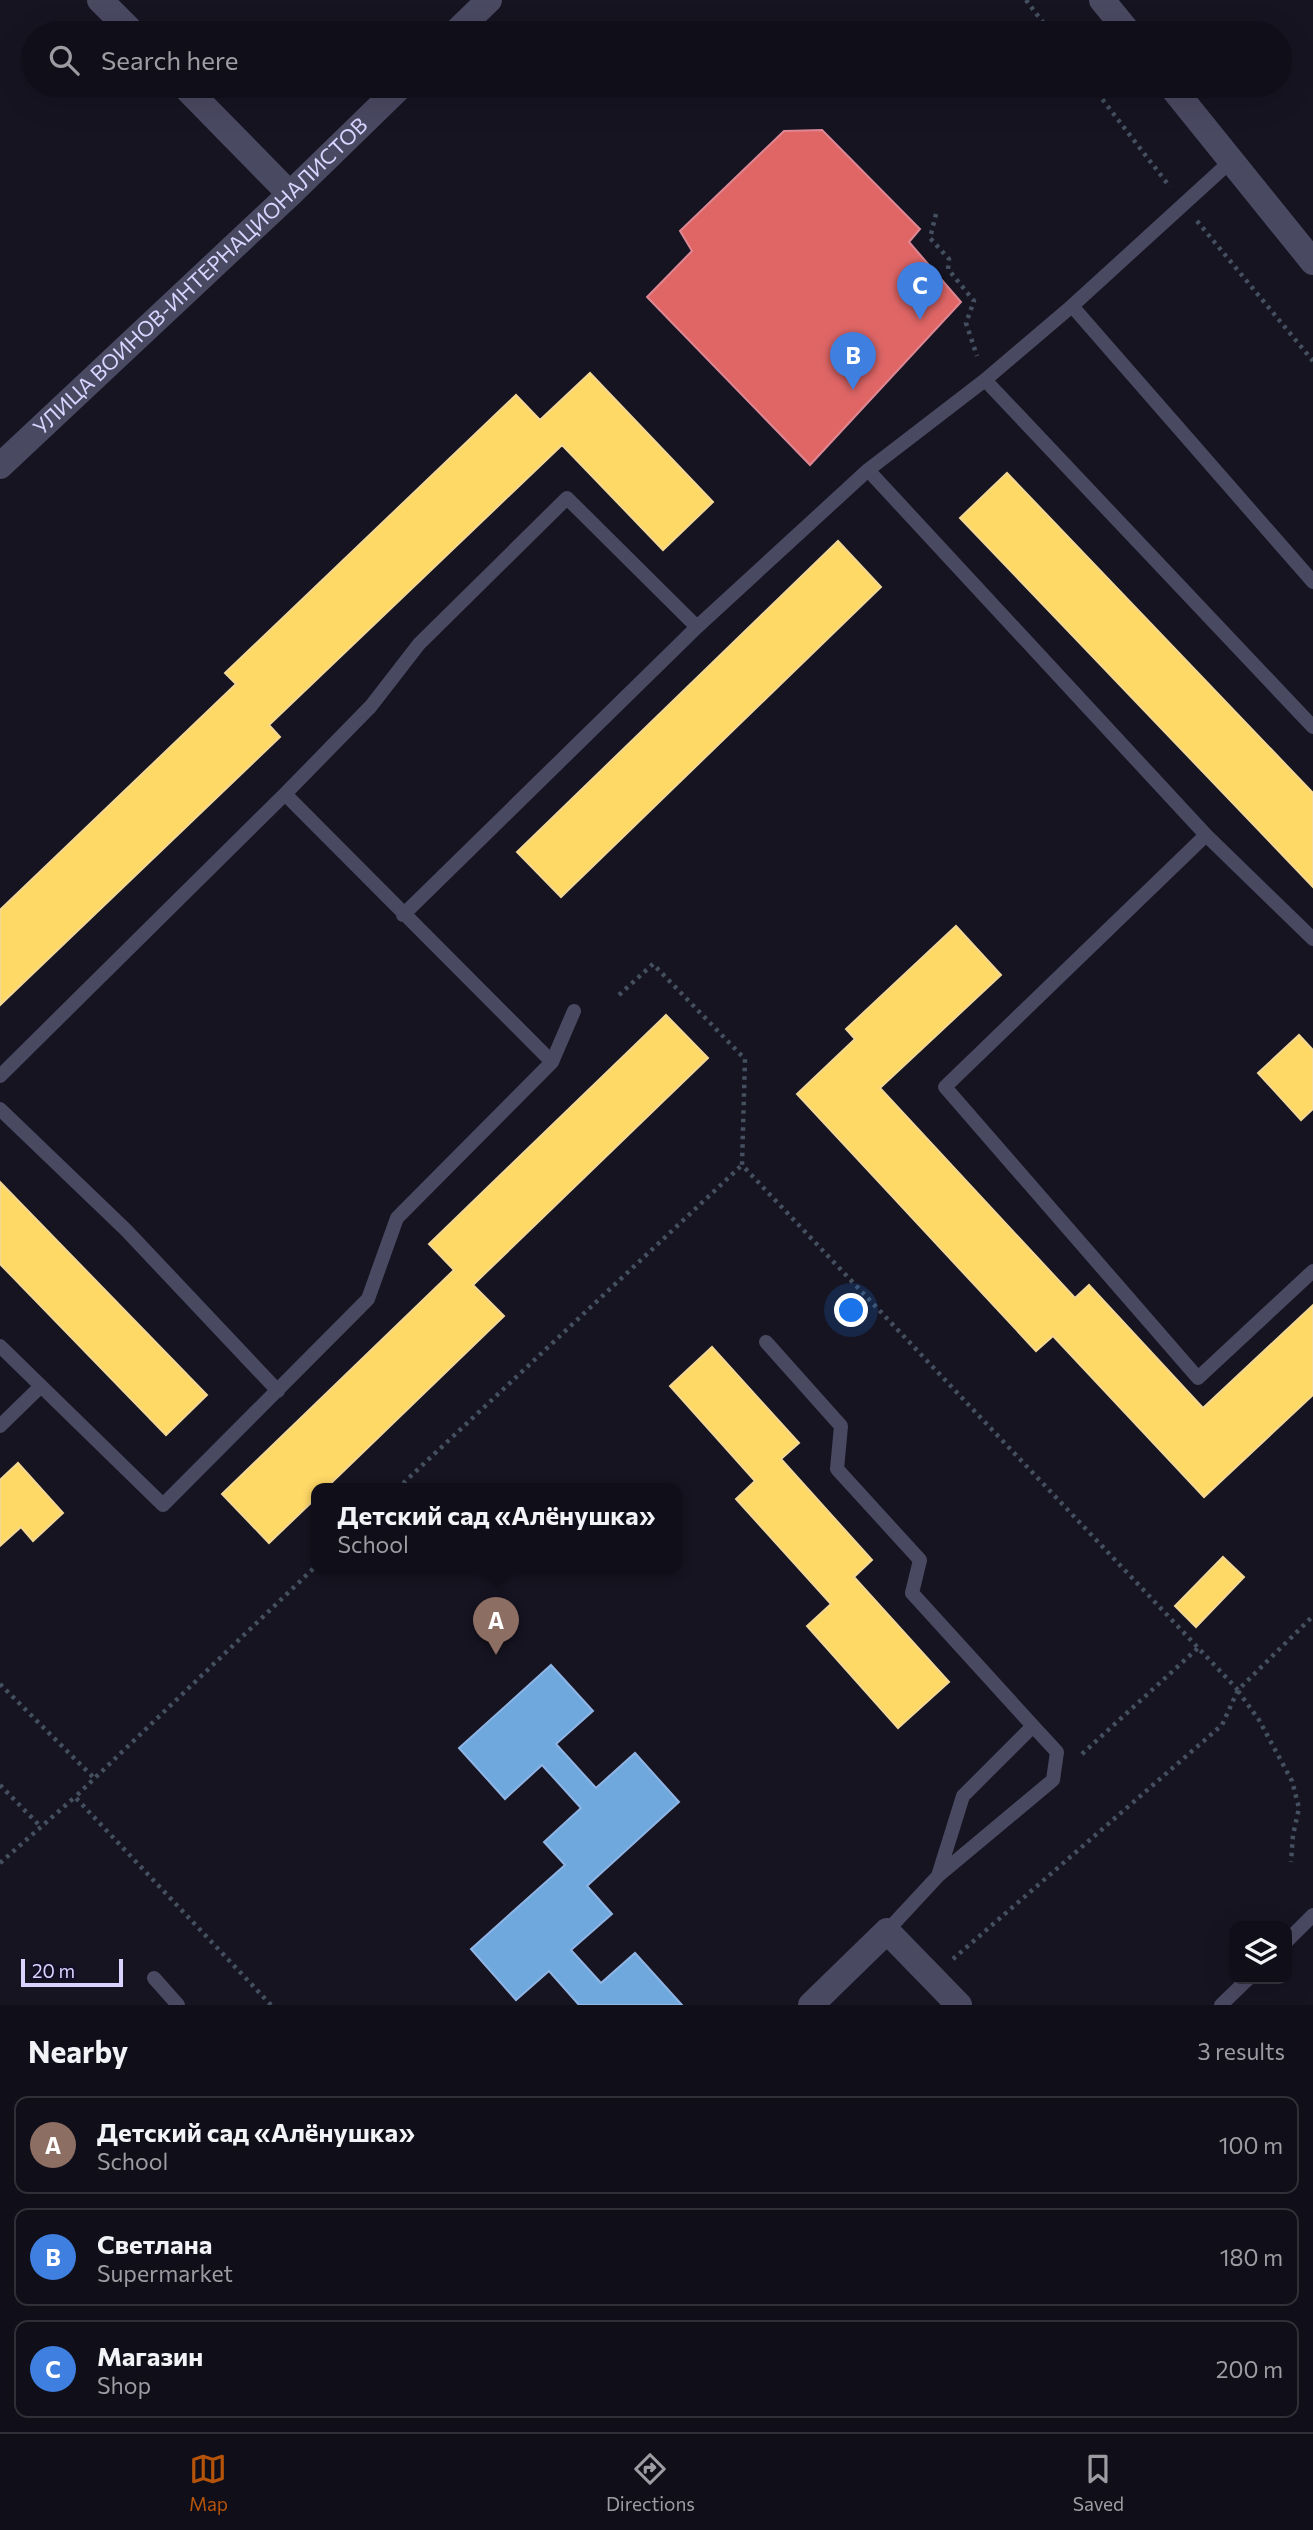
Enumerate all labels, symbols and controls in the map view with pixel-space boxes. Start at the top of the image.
search box [21,21,1292,98]
icon: search [45,41,83,79]
text: Search here [101,44,239,75]
street label: УЛИЦА ВОИНОВ-ИНТЕРНАЦИОНАЛИСТОВ [27,112,372,439]
pin: C [897,262,943,320]
pin: B [830,332,876,390]
your location [834,1293,868,1327]
popup [311,1483,682,1574]
text: Детский сад «Алёнушка» [338,1499,655,1530]
text: School [338,1530,409,1558]
pin: A [473,1597,519,1655]
map controls [1229,1921,1292,1984]
button: layers [1229,1921,1292,1984]
scale bar [21,1956,122,1988]
text: 20 m [32,1959,75,1982]
text: Nearby [28,2032,128,2069]
text: 3 results [1198,2037,1285,2065]
text: Детский сад «Алёнушка» [97,2116,415,2147]
text: A [45,2131,61,2159]
text: 100 m [1219,2131,1283,2159]
text: School [97,2147,168,2175]
text: Светлана [97,2228,212,2259]
text: B [45,2243,61,2271]
text: 180 m [1220,2243,1283,2271]
text: Supermarket [97,2259,233,2287]
text: Магазин [97,2340,203,2371]
text: C [45,2355,61,2383]
text: 200 m [1216,2355,1283,2383]
text: Shop [97,2371,151,2399]
tab: Map [189,2450,228,2515]
tab: Directions [606,2450,695,2515]
tab: Saved [1073,2450,1124,2515]

